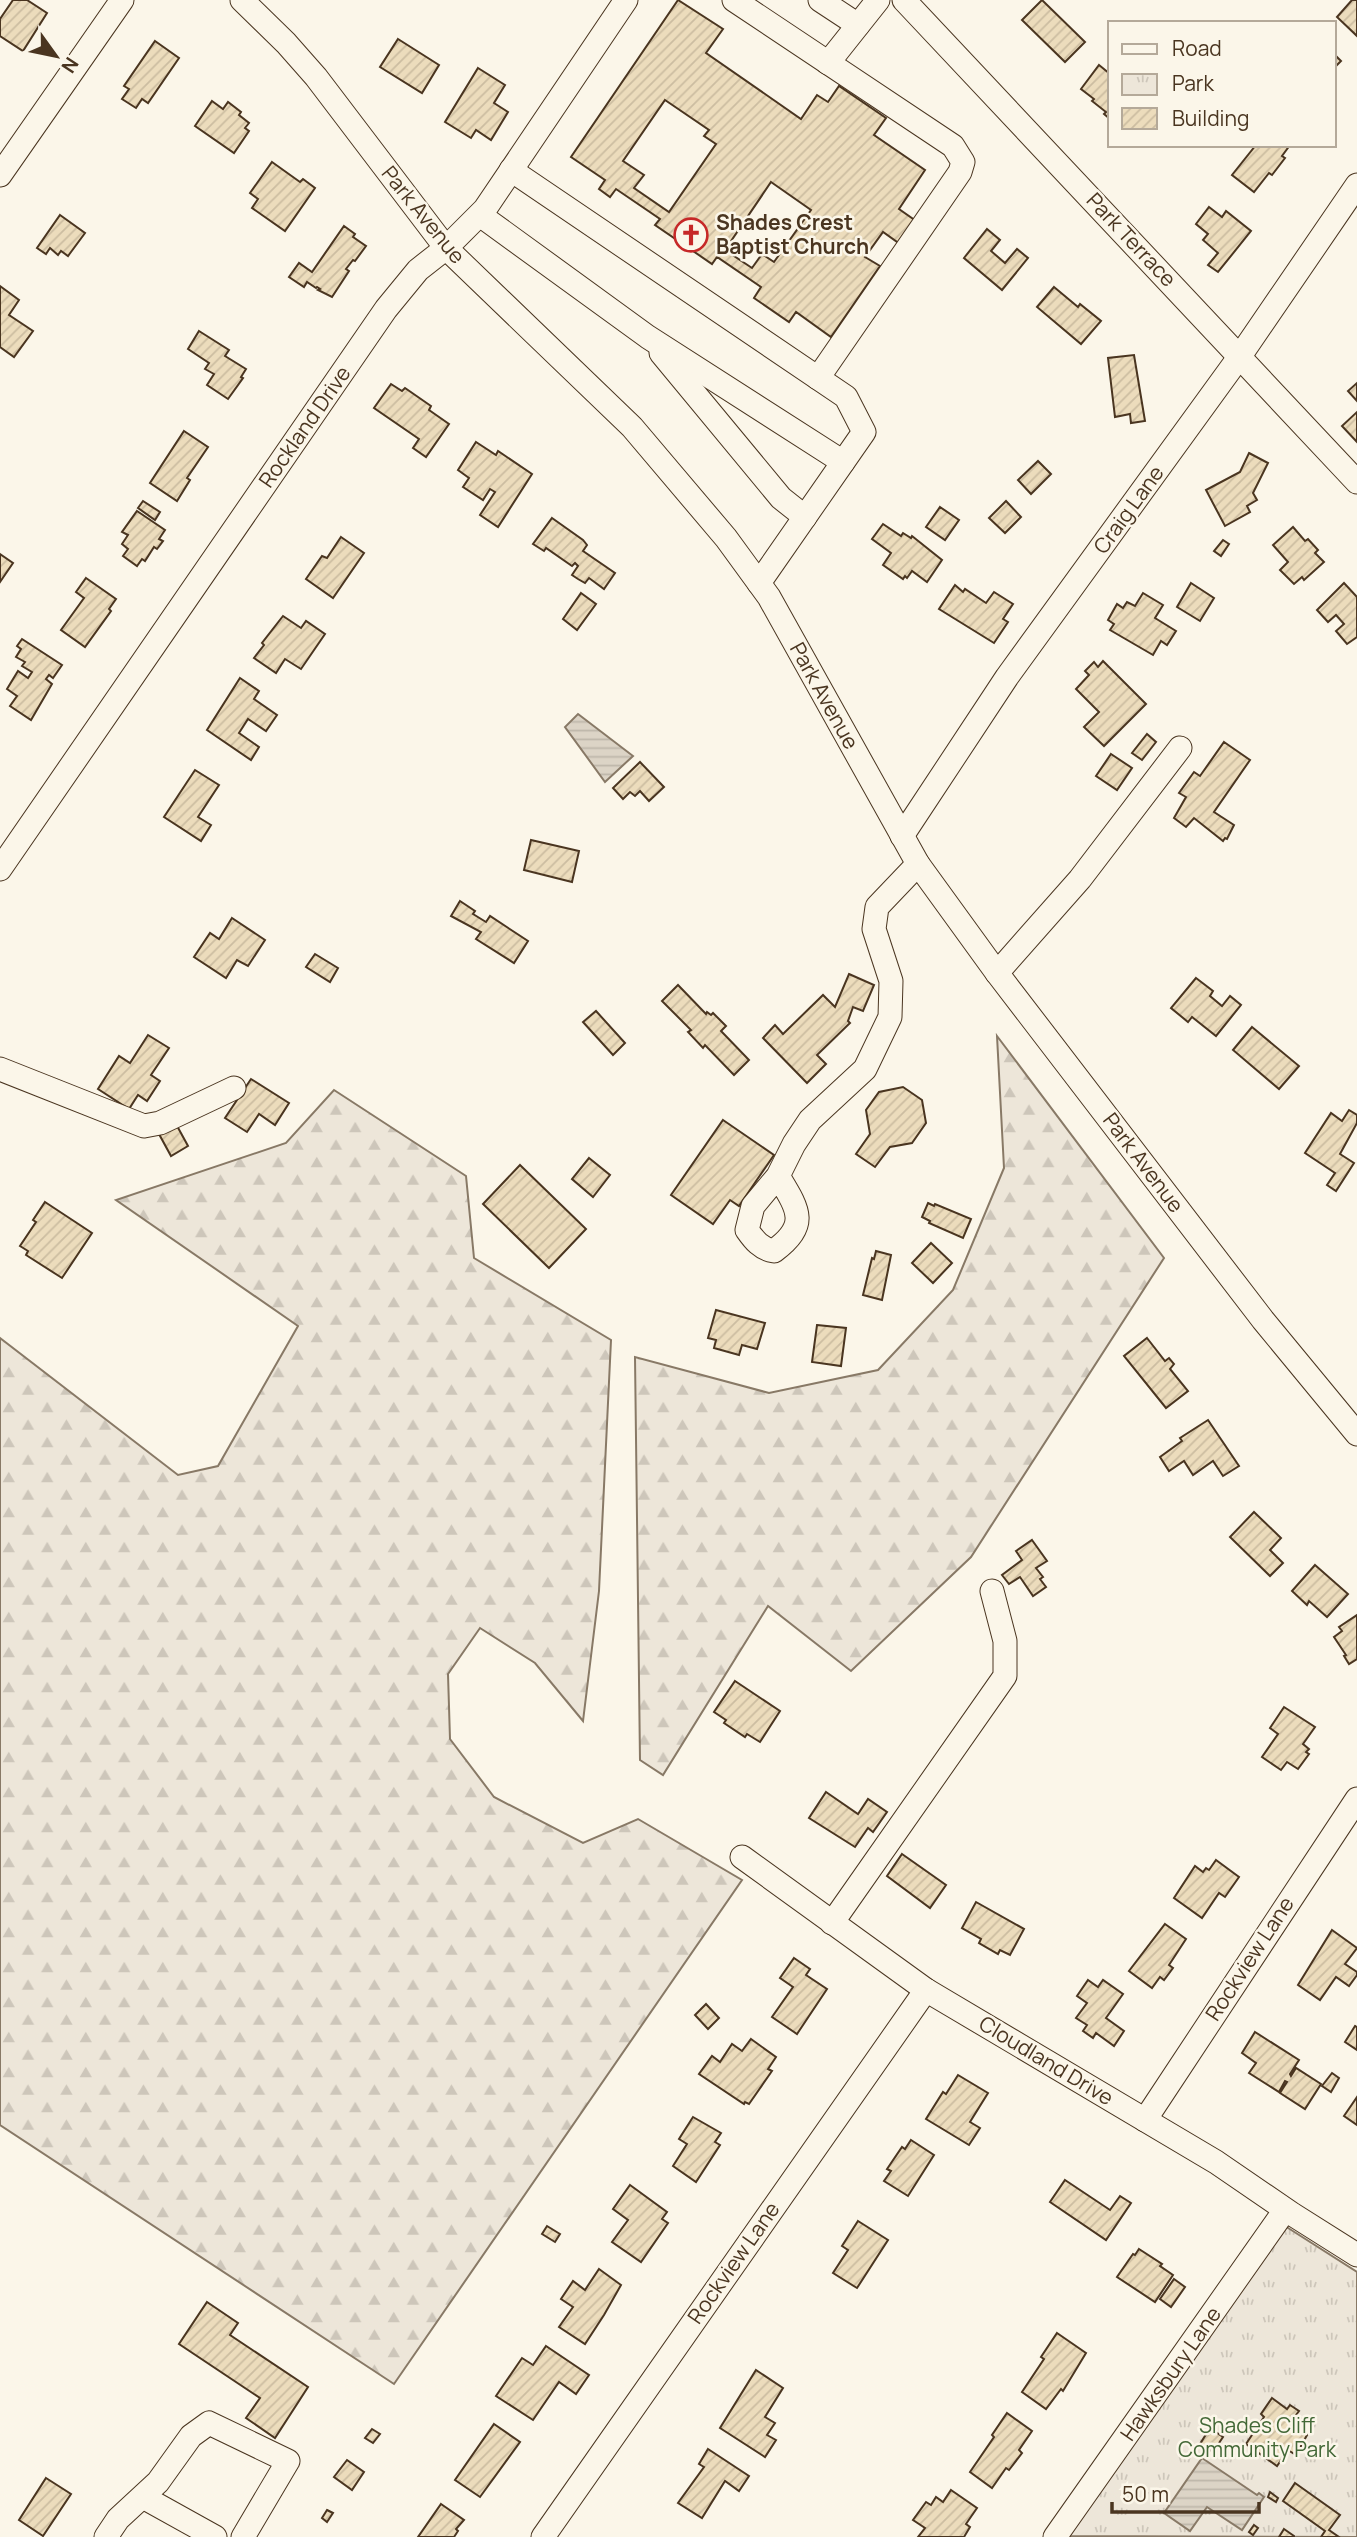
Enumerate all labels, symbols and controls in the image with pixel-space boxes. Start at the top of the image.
north arrow [21,21,91,91]
legend [1108,21,1336,147]
text: Road [1172,34,1222,62]
text: N [56,52,85,78]
text: Park [1172,69,1214,97]
text: Building [1172,104,1249,132]
street label: Park Avenue [376,160,472,269]
street label: Park Terrace [1081,186,1183,292]
place label: Shades Crest Baptist Church [716,208,869,260]
church icon: Shades Crest Baptist Church [672,216,710,254]
street label: Rockland Drive [252,360,356,493]
street label: Craig Lane [1087,460,1170,559]
street label: Park Avenue [784,637,866,754]
street label: Park Avenue [1097,1107,1190,1218]
street label: Rockview Lane [1199,1891,1300,2026]
street label: Cloudland Drive [974,2009,1119,2111]
street label: Rockview Lane [681,2196,786,2329]
street label: Hawksbury Lane [1113,2301,1227,2446]
park label: Shades Cliff Community Park [1178,2411,1337,2463]
scale bar [1112,2470,1259,2514]
text: 50 m [1122,2480,1169,2508]

